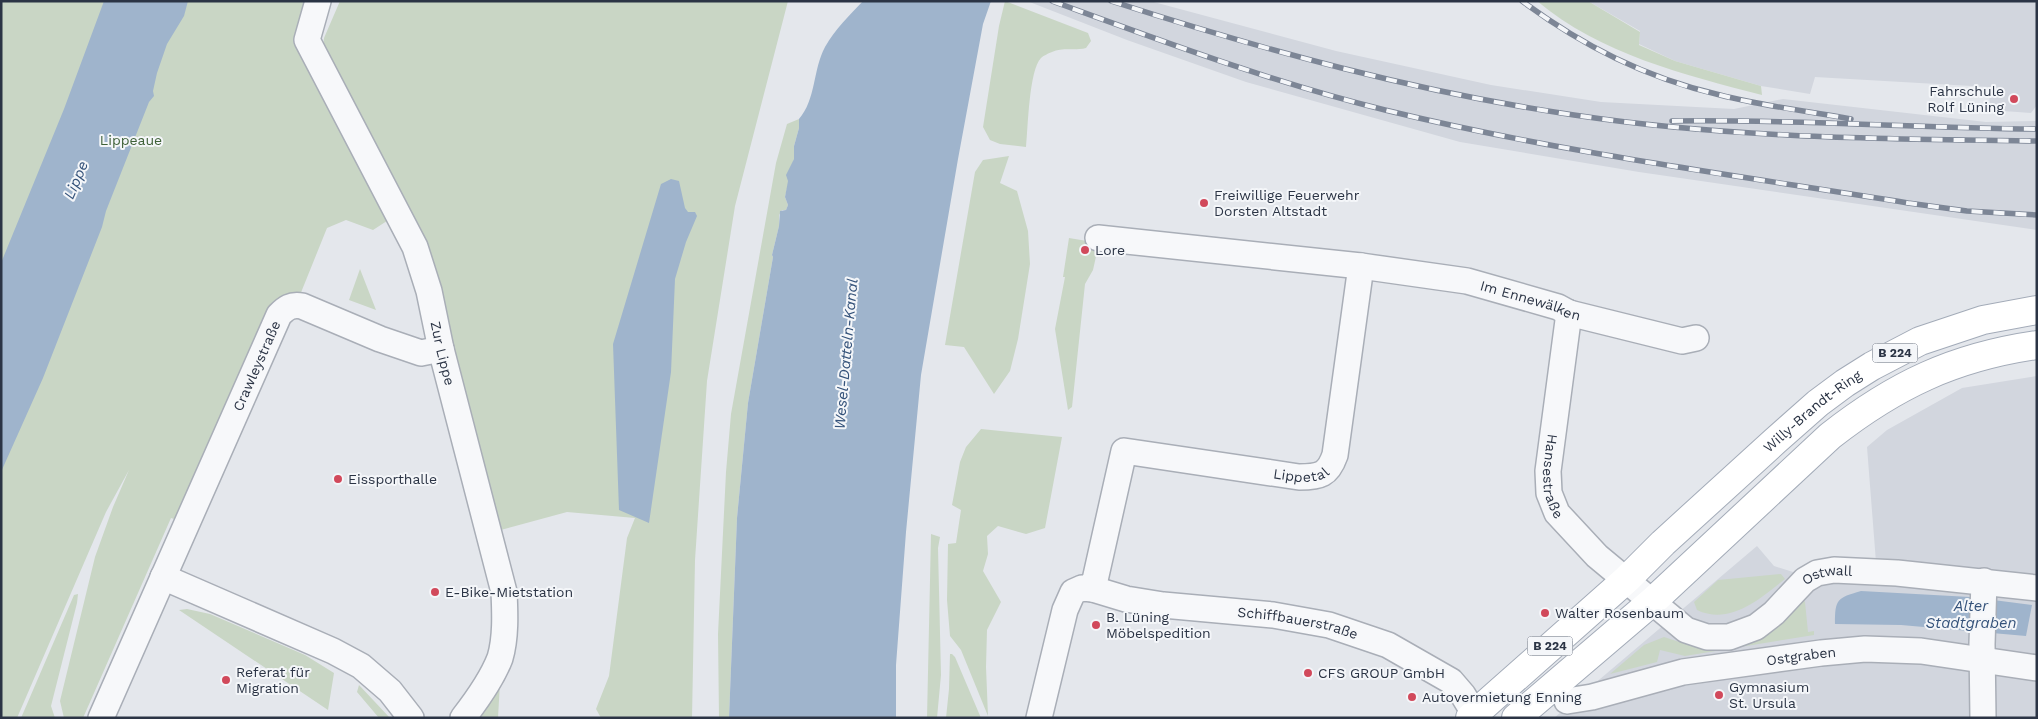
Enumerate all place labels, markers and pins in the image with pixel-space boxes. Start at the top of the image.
place label: Fahrschule Rolf Lüning [1927,83,2005,115]
marker: Fahrschule Rolf Lüning [2008,93,2020,105]
place label: Freiwillige Feuerwehr Dorsten Altstadt [1214,187,1360,219]
marker: Freiwillige Feuerwehr Dorsten Altstadt [1198,197,1210,209]
place label: Lore [1095,242,1125,258]
marker: Lore [1079,244,1091,256]
place label: Eissporthalle [348,471,437,487]
marker: Eissporthalle [332,473,344,485]
place label: E-Bike-Mietstation [445,584,573,600]
marker: E-Bike-Mietstation [429,586,441,598]
place label: Walter Rosenbaum [1555,605,1684,621]
marker: Walter Rosenbaum [1539,607,1551,619]
place label: B. Lüning Möbelspedition [1106,609,1211,641]
marker: B. Lüning Möbelspedition [1090,619,1102,631]
place label: Referat für Migration [236,664,310,696]
place label: CFS GROUP GmbH [1318,665,1445,681]
marker: CFS GROUP GmbH [1302,667,1314,679]
marker: Referat für Migration [220,674,232,686]
place label: Gymnasium St. Ursula [1729,679,1809,711]
place label: Autovermietung Enning [1422,689,1582,705]
marker: Gymnasium St. Ursula [1713,689,1725,701]
marker: Autovermietung Enning [1406,691,1418,703]

